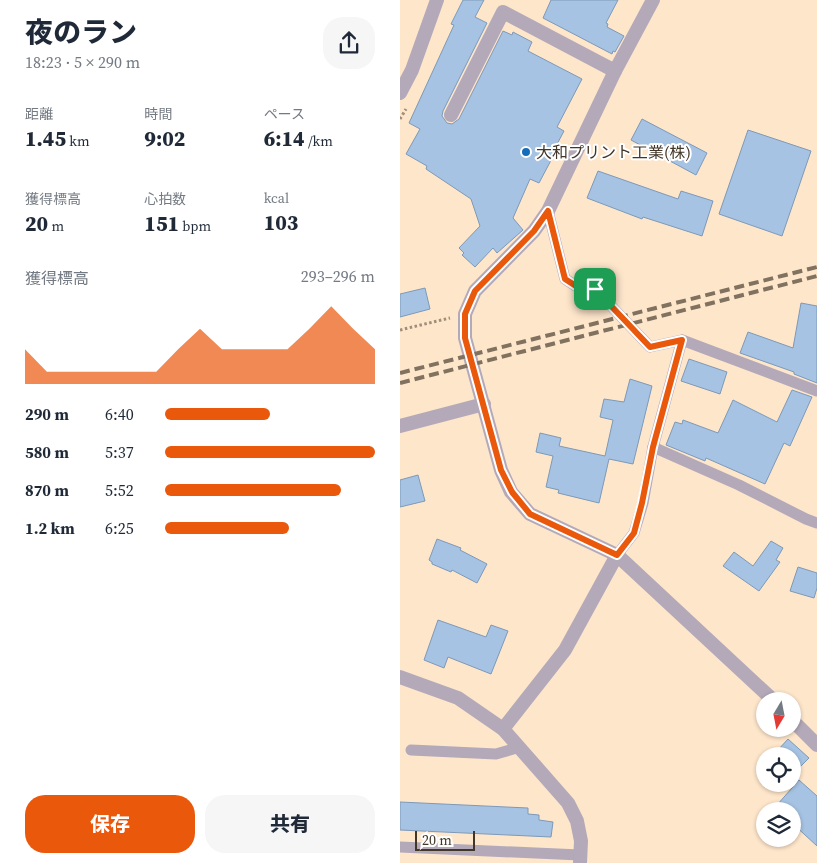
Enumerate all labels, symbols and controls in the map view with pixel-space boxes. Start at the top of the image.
text: 夜のラン [25,13,137,51]
button: share [323,17,375,69]
text: 18:23 · 5 × 290 m [25,51,140,73]
text: 距離 [25,104,53,124]
text: 時間 [144,104,172,124]
text: ペース [264,104,305,124]
text: 1.45 [25,124,66,153]
text: 9:02 [144,124,185,153]
text: 6:14 [264,124,305,153]
text: km [66,131,90,151]
text: /km [305,131,333,151]
place label: 大和プリント工業(株) [536,141,691,163]
marker: 大和プリント工業(株) [520,146,532,158]
text: kcal [264,188,289,208]
text: 獲得標高 [25,189,81,209]
text: 心拍数 [144,189,186,209]
text: 103 [264,208,298,237]
text: 20 [25,209,48,238]
text: 151 [144,209,179,238]
text: m [48,216,64,236]
text: bpm [179,216,211,236]
text: 293–296 m [301,265,375,287]
text: 獲得標高 [25,267,89,289]
pin [574,268,616,310]
icon: arrive [581,275,609,303]
text: 290 m [25,403,69,425]
text: 6:40 [105,403,134,425]
text: 580 m [25,441,69,463]
text: 5:37 [105,441,134,463]
text: 870 m [25,479,69,501]
text: 5:52 [105,479,134,501]
text: 1.2 km [25,517,75,539]
text: 6:25 [105,517,134,539]
north arrow [756,692,801,738]
map controls [756,692,801,847]
button: locate [756,747,801,792]
button: 保存 [25,795,195,853]
button: 共有 [205,795,375,853]
button: layers [756,802,801,847]
scale bar [415,828,475,851]
text: 20 m [422,830,452,850]

